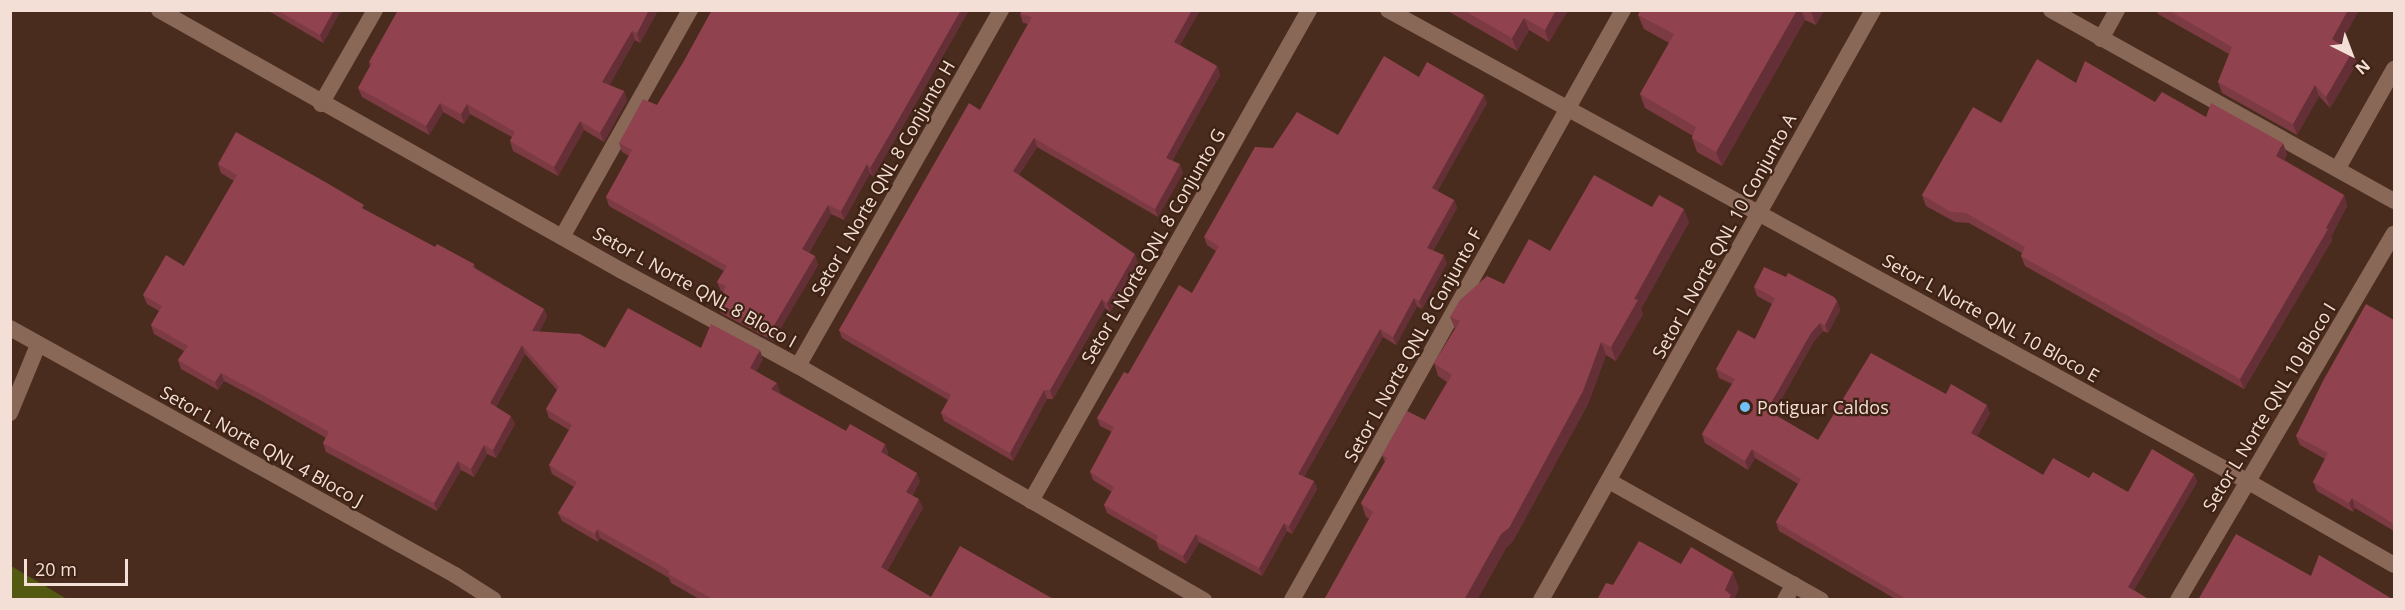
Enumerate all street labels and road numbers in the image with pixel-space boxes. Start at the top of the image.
street label: Setor L Norte QNL 8 Conjunto H [807,57,959,299]
street label: Setor L Norte QNL 10 Conjunto A [1648,110,1800,362]
street label: Setor L Norte QNL 8 Conjunto G [1077,125,1229,367]
street label: Setor L Norte QNL 8 Bloco I [590,222,800,352]
street label: Setor L Norte QNL 8 Conjunto F [1340,224,1486,466]
street label: Setor L Norte QNL 10 Bloco E [1879,249,2103,387]
street label: Setor L Norte QNL 10 Bloco I [2198,299,2340,515]
street label: Setor L Norte QNL 4 Bloco J [157,381,367,511]

